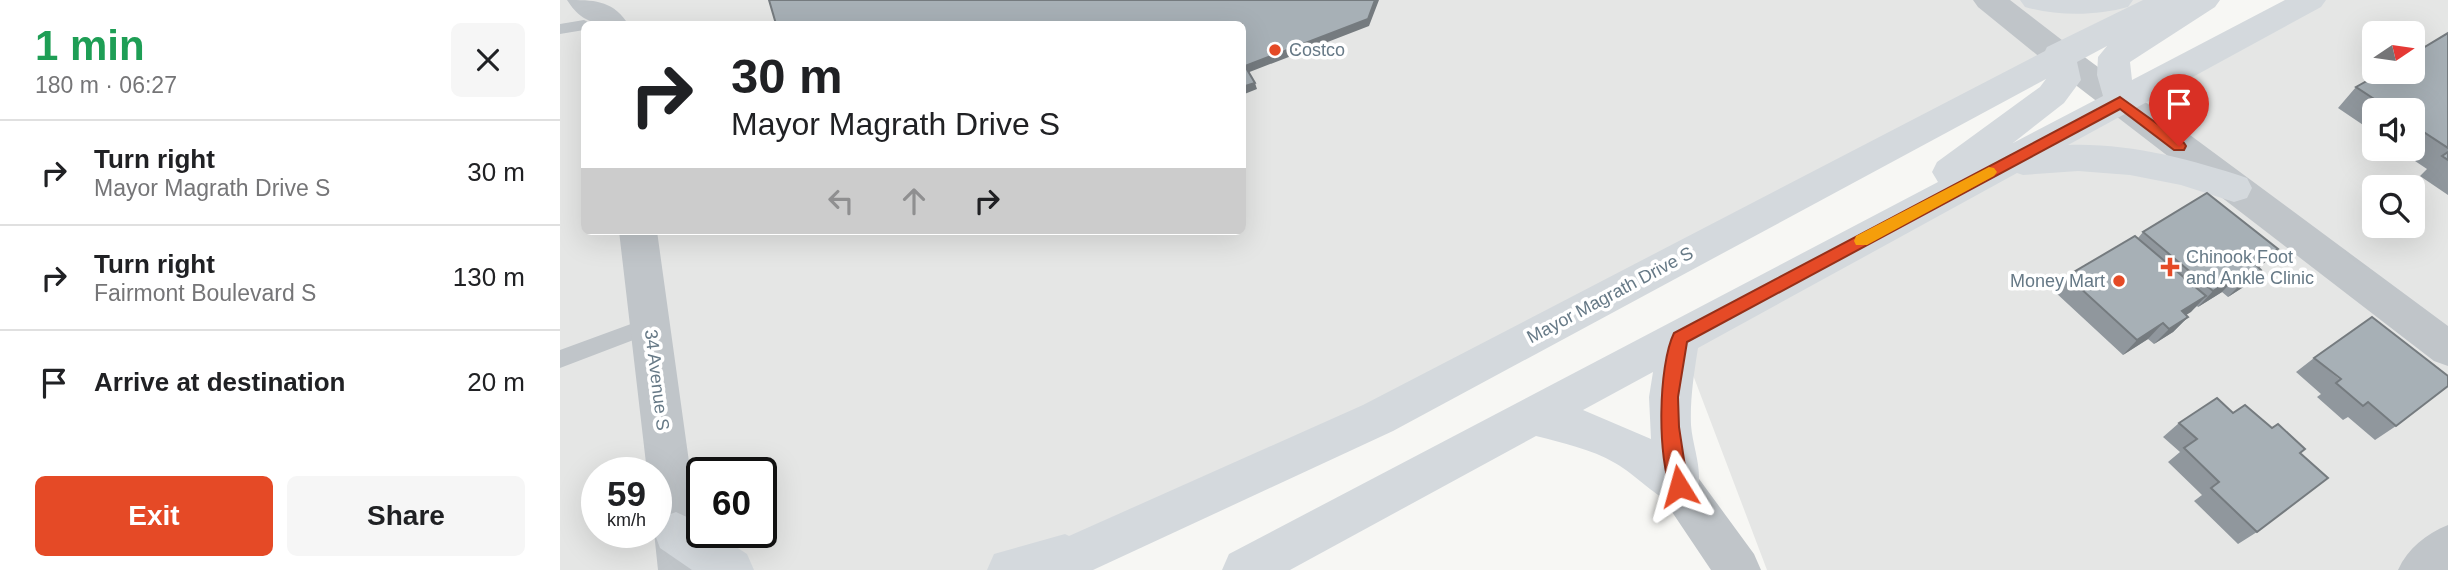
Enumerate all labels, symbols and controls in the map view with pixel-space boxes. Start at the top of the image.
north arrow [2362,21,2426,84]
map controls [2362,21,2425,238]
text: 1 min [35,22,145,69]
button: close [451,23,525,97]
place label: Costco [1289,40,1345,60]
marker: Costco [1267,42,1283,58]
icon: right [616,49,707,140]
text: 30 m [731,49,843,103]
text: 180 m · 06:27 [35,72,177,98]
pin [2149,74,2209,146]
icon: arrive [2160,85,2198,123]
button: sound [2362,98,2425,161]
text: Mayor Magrath Drive S [731,106,1060,142]
text: Turn right [94,144,215,174]
icon: right [35,154,73,192]
text: 30 m [467,157,525,187]
text: Mayor Magrath Drive S [94,175,330,201]
button: search [2362,175,2425,238]
icon: left [822,182,860,220]
icon: ahead [895,182,933,220]
icon: right [968,182,1006,220]
street label: Mayor Magrath Drive S [1524,243,1696,347]
place label: Chinook Foot and Ankle Clinic [2186,247,2314,288]
text: Turn right [94,249,215,279]
marker: Chinook Foot and Ankle Clinic [2160,257,2180,277]
icon: right [35,259,73,297]
text: 130 m [453,262,525,292]
place label: Money Mart [2010,271,2105,291]
marker: Money Mart [2111,273,2127,289]
text: Fairmont Boulevard S [94,280,316,306]
street label: 34 Avenue S [641,328,673,432]
icon: arrive [35,364,73,402]
text: Arrive at destination [94,367,345,397]
text: 20 m [467,367,525,397]
position arrow [1642,449,1716,523]
speed limit sign: 60 [686,457,777,548]
text: 59 [607,474,646,513]
button: Exit [35,476,273,556]
button: Share [287,476,525,556]
text: km/h [607,510,646,530]

